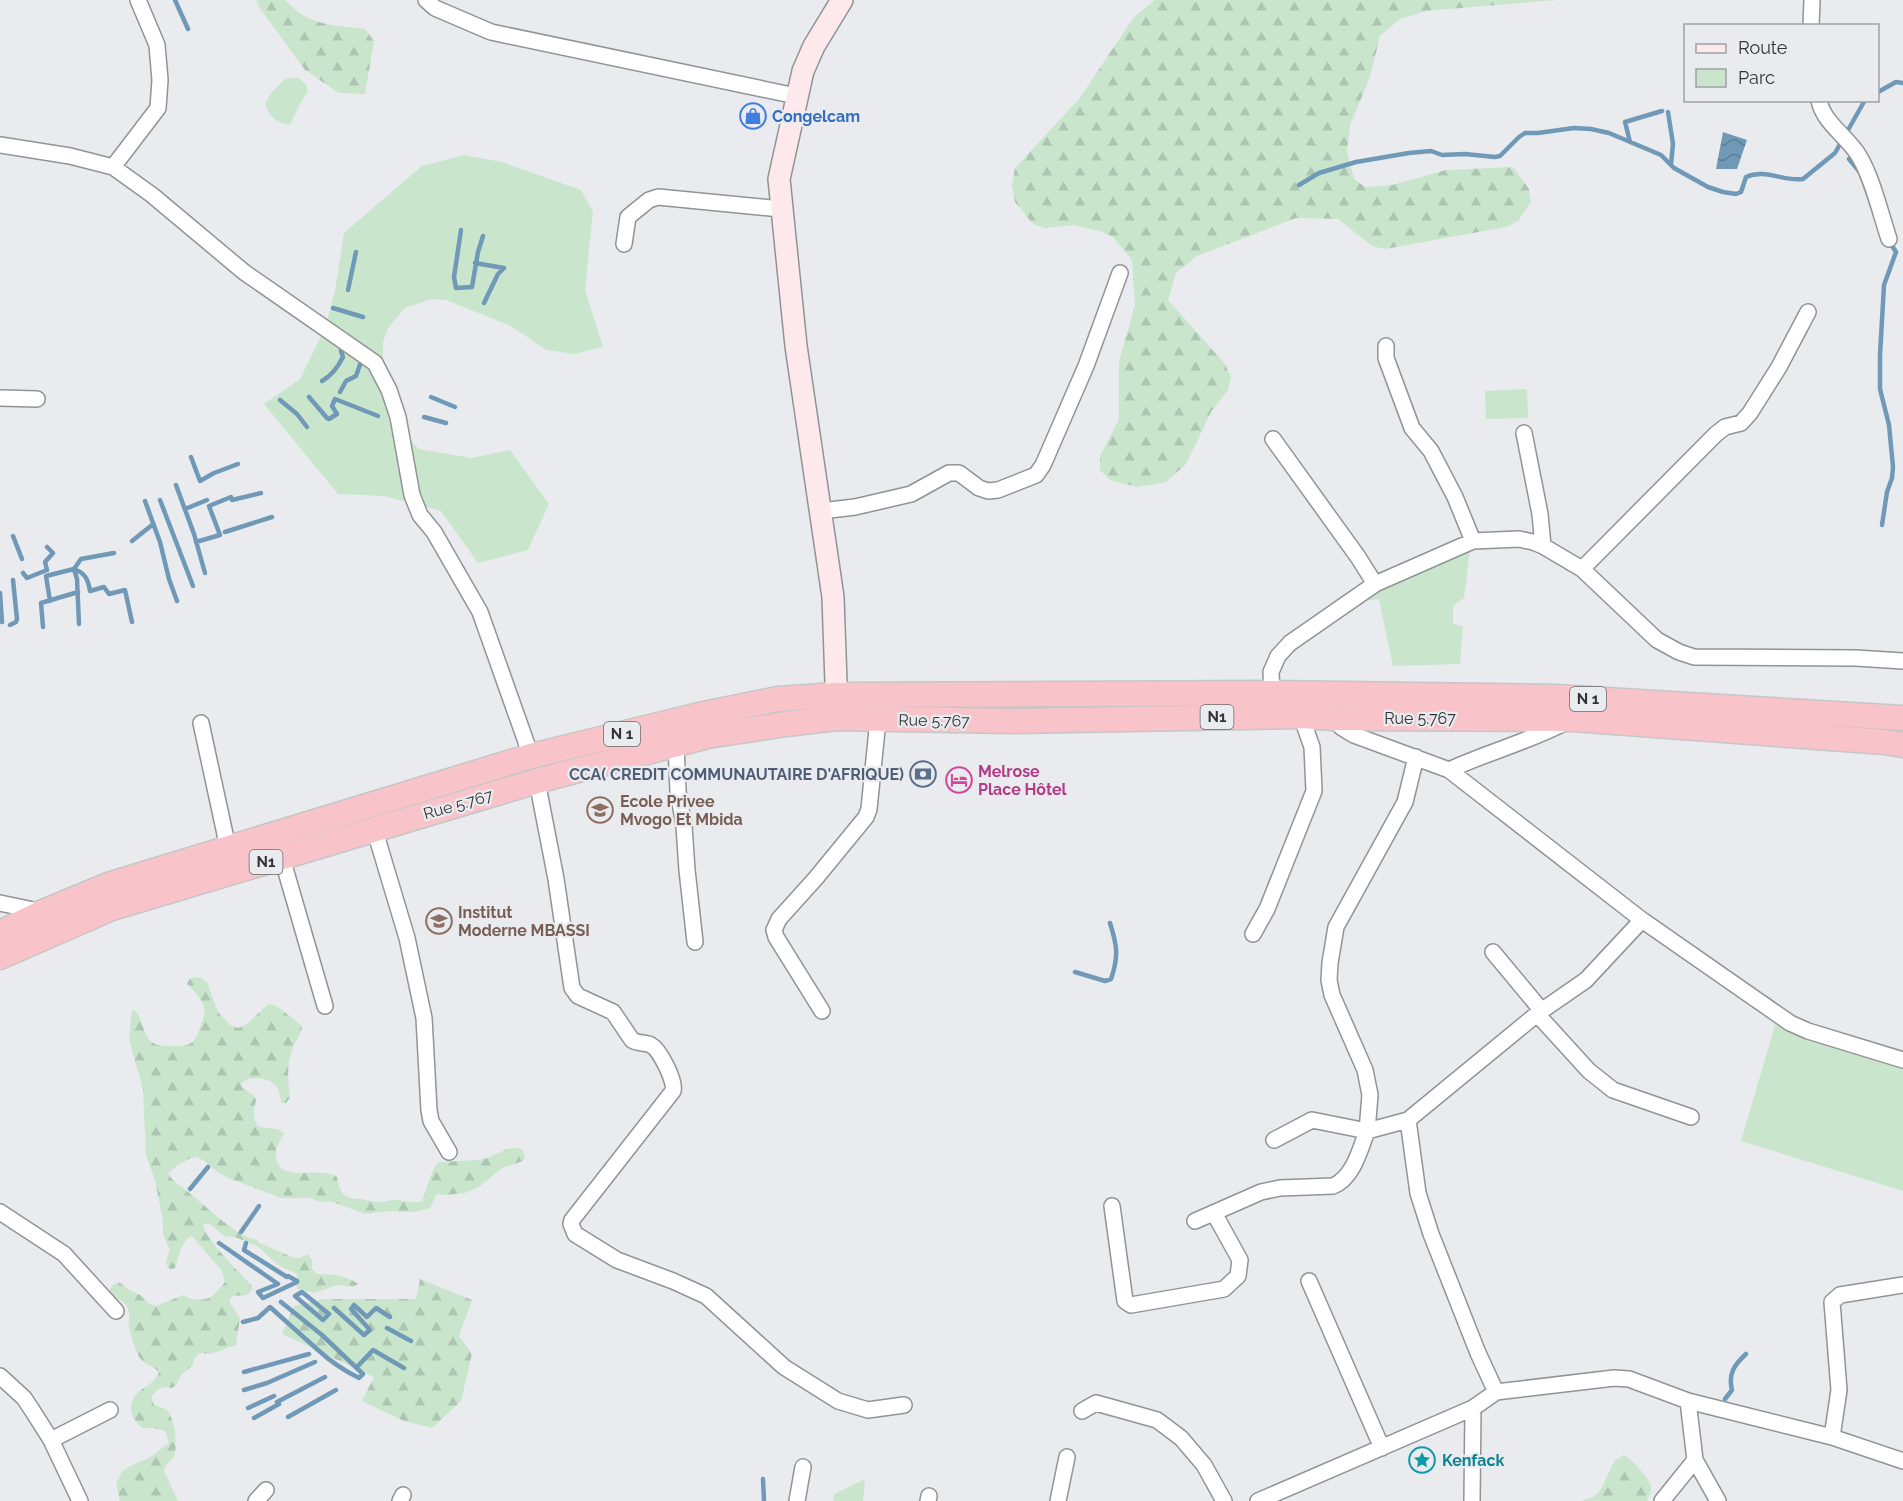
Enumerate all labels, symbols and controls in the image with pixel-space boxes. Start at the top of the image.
legend [1684,24,1879,102]
text: Route [1738,37,1788,58]
text: Parc [1738,67,1775,88]
shop icon: Congelcam [738,101,768,131]
place label: Congelcam [772,107,860,126]
road number: N 1 [1570,687,1606,711]
road number: N1 [1200,705,1234,729]
street label: Rue 5.767 [1384,709,1456,728]
street label: Rue 5.767 [898,710,970,731]
road number: N 1 [604,722,640,746]
bank icon: CCA( CREDIT COMMUNAUTAIRE D'AFRIQUE) [908,759,938,789]
place label: Melrose Place Hôtel [978,762,1068,799]
place label: CCA( CREDIT COMMUNAUTAIRE D'AFRIQUE) [569,765,904,784]
hotel icon: Melrose Place Hôtel [944,765,974,795]
street label: Rue 5.767 [421,785,495,823]
place label: Ecole Privee Mvogo Et Mbida [620,792,743,829]
school or university icon: Ecole Privee Mvogo Et Mbida [585,795,615,825]
road number: N1 [250,850,282,874]
place label: Institut Moderne MBASSI [458,903,590,940]
school or university icon: Institut Moderne MBASSI [424,906,454,936]
place icon: Kenfack [1407,1445,1437,1475]
place label: Kenfack [1442,1451,1504,1470]

